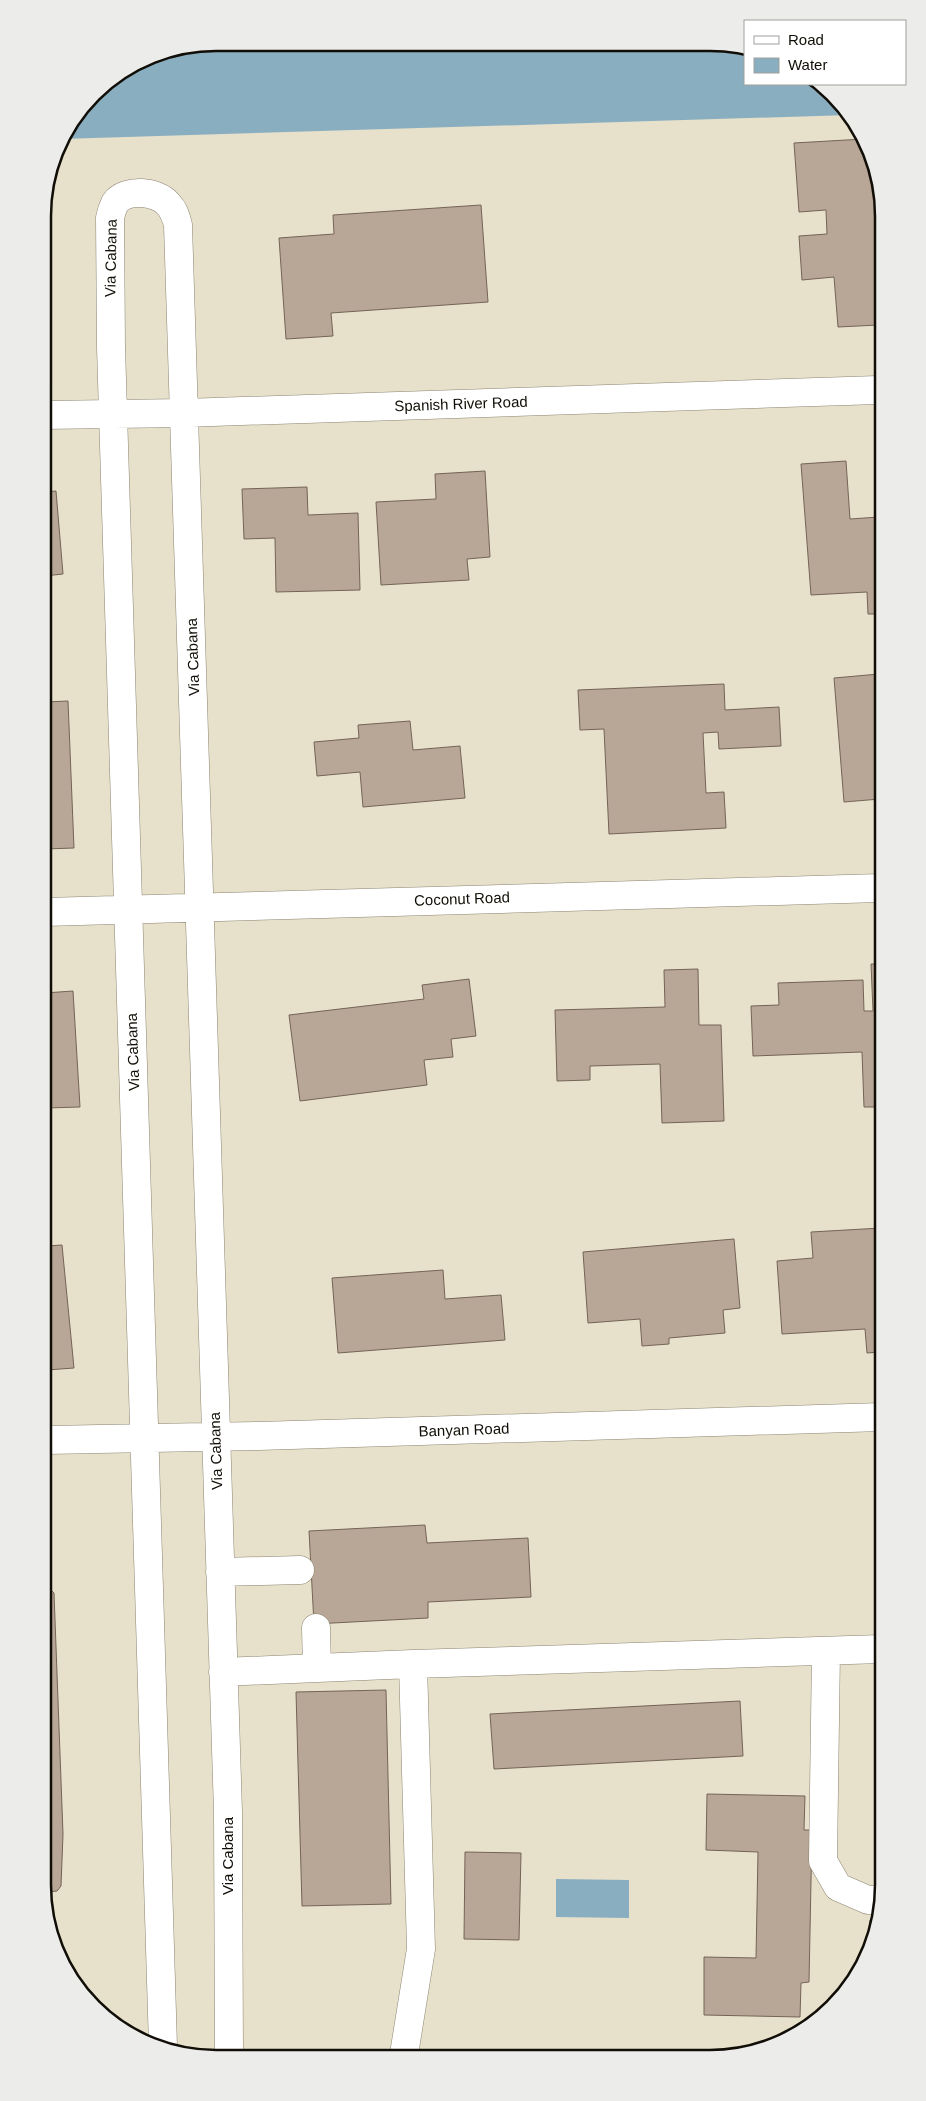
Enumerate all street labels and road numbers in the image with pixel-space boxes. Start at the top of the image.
street label: Via Cabana [101,218,120,297]
street label: Spanish River Road [394,393,528,414]
street label: Via Cabana [183,617,202,696]
street label: Coconut Road [414,888,510,909]
street label: Via Cabana [123,1012,142,1091]
street label: Via Cabana [206,1411,225,1490]
street label: Banyan Road [418,1419,510,1440]
street label: Via Cabana [219,1816,236,1895]

